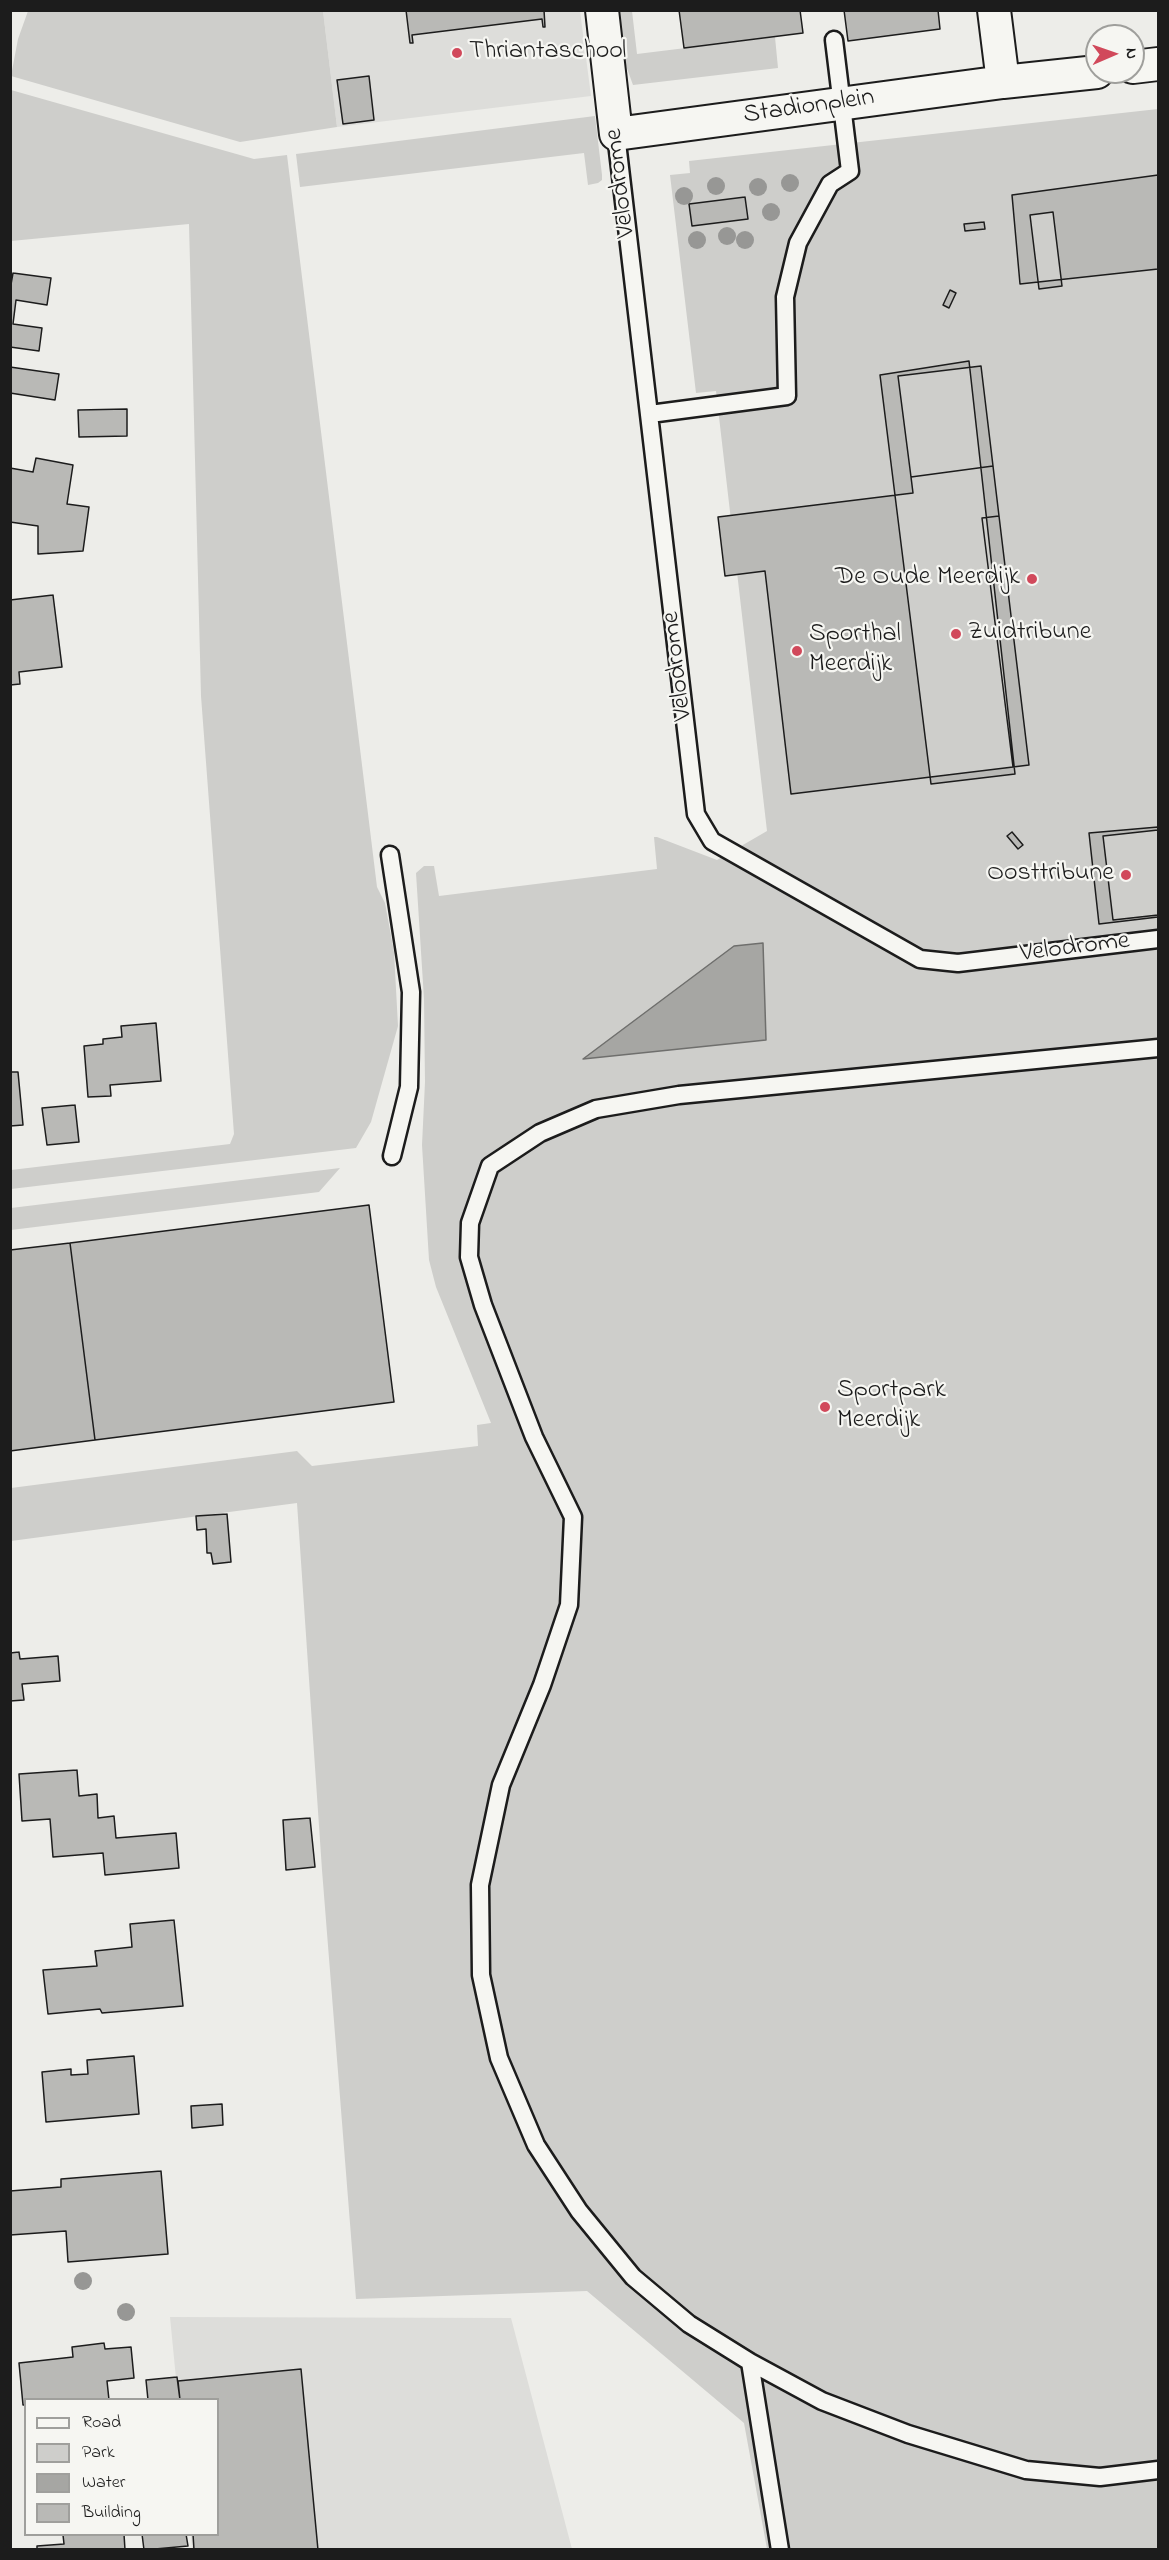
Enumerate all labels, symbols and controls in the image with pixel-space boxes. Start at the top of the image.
north arrow [1085,24,1145,84]
place label: Thriantaschool [469,37,626,69]
marker: Thriantaschool [450,46,464,60]
text: N [1119,48,1143,59]
street label: Stadionplein [741,83,877,133]
street label: Velodrome [600,127,644,239]
place label: De Oude Meerdijk [835,563,1020,595]
marker: De Oude Meerdijk [1025,572,1039,586]
street label: Velodrome [657,610,701,722]
place label: Zuidtribune [968,618,1091,650]
place label: Sporthal Meerdijk [809,620,901,682]
marker: Zuidtribune [949,627,963,641]
marker: Sporthal Meerdijk [790,644,804,658]
place label: Oosttribune [987,859,1114,891]
marker: Oosttribune [1119,868,1133,882]
street label: Velodrome [1019,927,1131,971]
place label: Sportpark Meerdijk [837,1376,946,1438]
marker: Sportpark Meerdijk [818,1400,832,1414]
legend [24,2398,219,2536]
text: Road [82,2410,121,2436]
text: Park [82,2440,115,2466]
text: Water [82,2470,125,2496]
text: Building [82,2500,141,2526]

